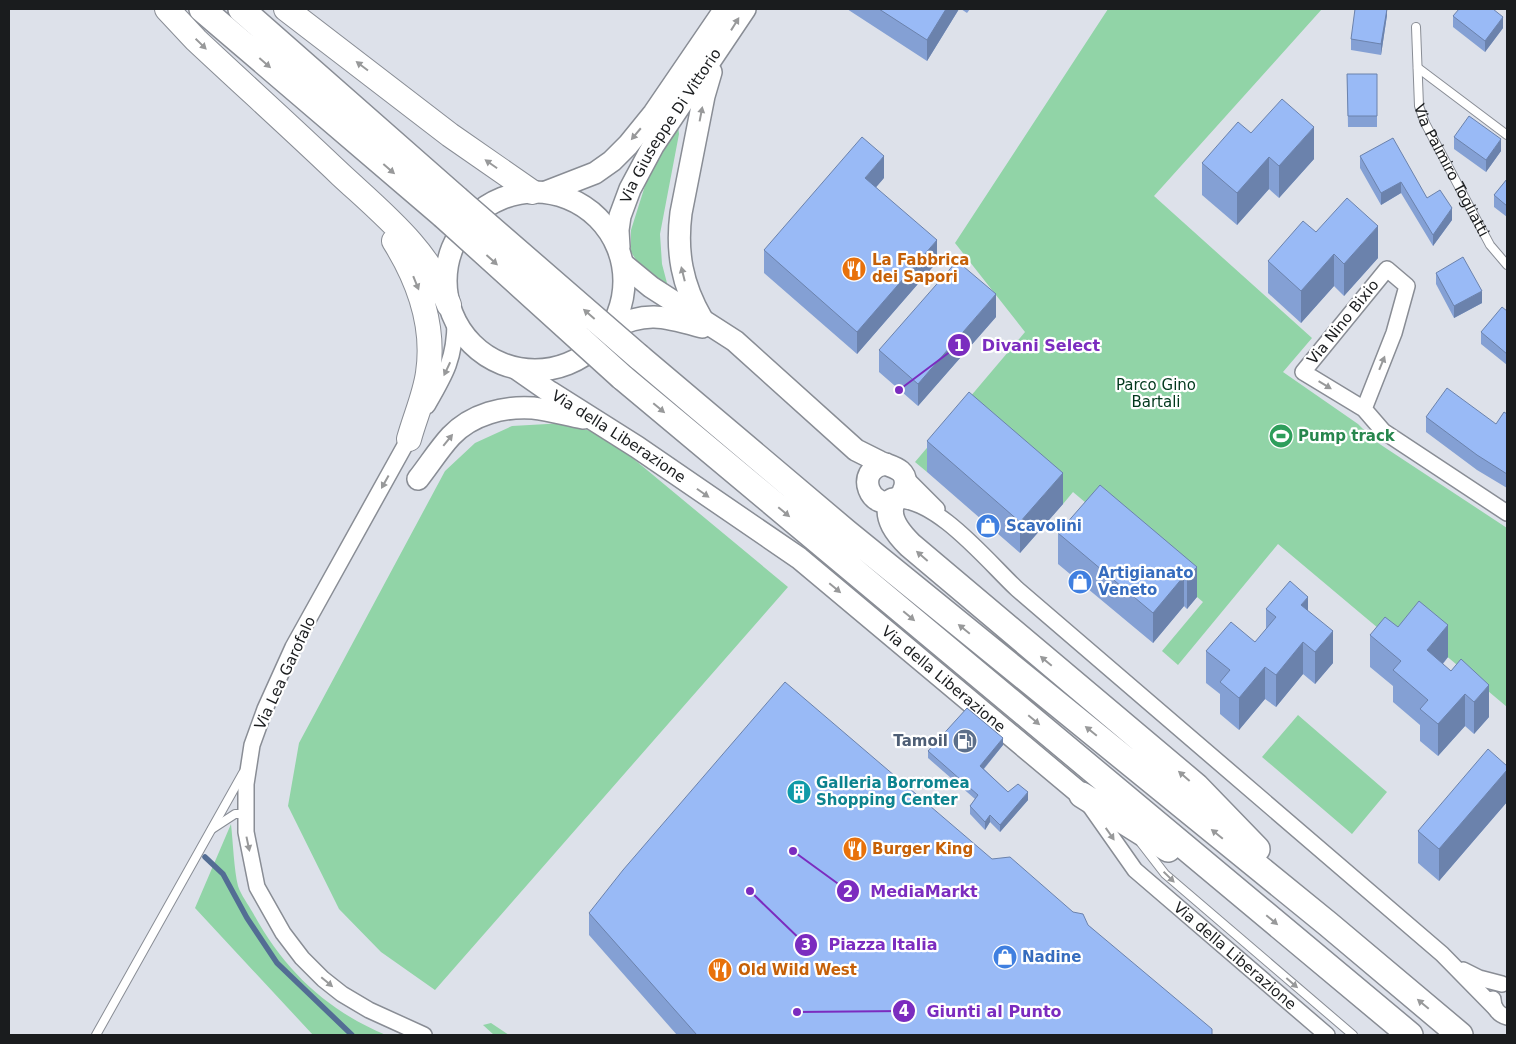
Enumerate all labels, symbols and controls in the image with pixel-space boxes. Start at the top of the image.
one-way arrow [730,18,740,31]
one-way arrow [194,38,206,50]
street label: Via Giuseppe Di Vittorio [617,45,725,206]
one-way arrow [258,58,271,69]
one-way arrow [356,60,369,71]
street label: Via Palmiro Togliatti [1410,101,1493,240]
one-way arrow [697,107,705,122]
one-way arrow [631,128,642,141]
one-way arrow [485,159,498,169]
one-way arrow [382,163,394,175]
place label: La Fabbrica dei Sapori [872,251,969,286]
one-way arrow [486,254,498,266]
restaurant icon: La Fabbrica dei Sapori [841,256,867,282]
one-way arrow [679,267,687,282]
one-way arrow [412,276,420,290]
street label: Via Nino Bixio [1303,276,1383,368]
one-way arrow [584,308,596,320]
callout: Divani Select [947,330,1110,361]
text: Divani Select [982,336,1100,355]
text: 1 [954,337,964,355]
one-way arrow [1379,356,1386,371]
one-way arrow [443,362,451,376]
park label: Parco Gino Bartali [1116,376,1196,411]
one-way arrow [1318,381,1331,390]
street label: Via della Liberazione [548,386,689,487]
one-way arrow [653,402,666,413]
sports icon: Pump track [1268,423,1294,449]
place label: Pump track [1298,427,1396,445]
one-way arrow [442,434,453,447]
one-way arrow [381,474,389,489]
one-way arrow [697,488,710,498]
one-way arrow [778,506,790,517]
shop icon: Scavolini [975,513,1001,539]
place label: Scavolini [1006,517,1082,535]
one-way arrow [916,550,929,561]
place label: Artigianato Veneto [1098,564,1194,599]
shop icon: Artigianato Veneto [1067,569,1093,595]
one-way arrow [829,582,841,593]
one-way arrow [902,611,915,622]
street label: Via Lea Garofalo [251,613,319,733]
street label: Via della Liberazione [878,622,1009,736]
one-way arrow [958,623,971,634]
one-way arrow [1040,655,1053,666]
one-way arrow [1027,715,1040,726]
one-way arrow [1085,726,1098,737]
fuel station icon: Tamoil [952,728,978,754]
place label: Tamoil [893,732,948,750]
one-way arrow [1179,770,1191,782]
place label: Galleria Borromea Shopping Center [816,774,970,809]
building icon: Galleria Borromea Shopping Center [786,779,812,805]
one-way arrow [1105,827,1115,841]
one-way arrow [1211,828,1224,839]
restaurant icon: Burger King [842,836,868,862]
one-way arrow [245,837,253,853]
place label: Burger King [872,840,973,858]
one-way arrow [1162,871,1174,883]
callout: MediaMarkt [835,876,988,907]
text: MediaMarkt [870,882,978,901]
text: 2 [843,883,853,901]
street label: Via della Liberazione [1170,898,1300,1013]
one-way arrow [1266,914,1278,926]
callout: Piazza Italia [793,929,947,960]
text: Piazza Italia [828,935,938,954]
text: 3 [801,936,811,954]
shop icon: Nadine [992,944,1018,970]
place label: Nadine [1022,948,1081,966]
restaurant icon: Old Wild West [707,957,733,983]
place label: Old Wild West [738,961,857,979]
one-way arrow [320,976,333,987]
one-way arrow [1285,977,1297,989]
callout: Giunti al Punto [891,996,1071,1027]
one-way arrow [1417,998,1430,1009]
text: 4 [899,1002,909,1020]
text: Giunti al Punto [926,1002,1062,1021]

